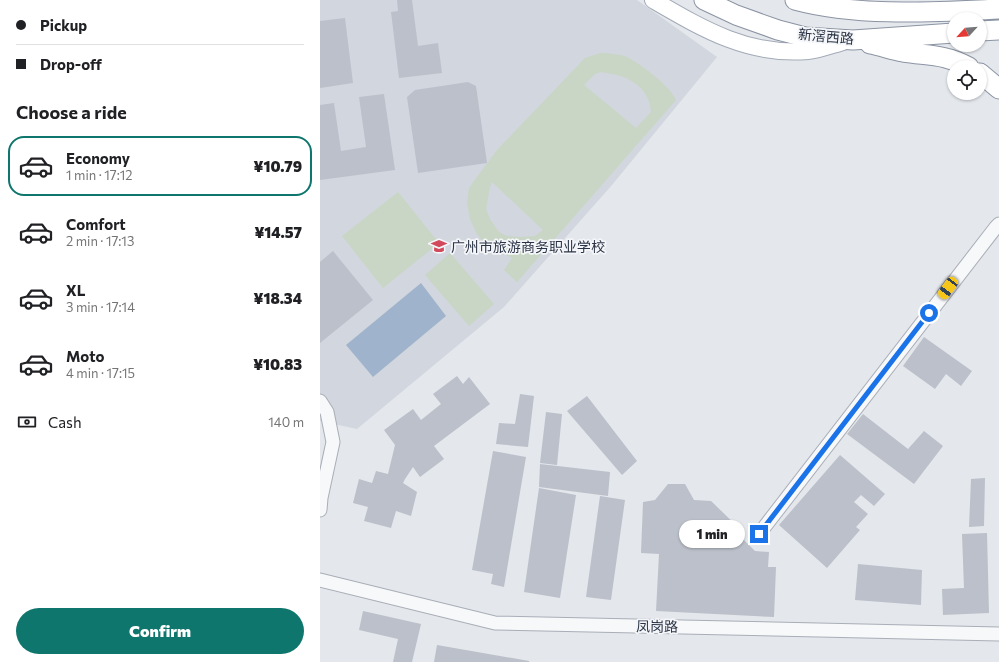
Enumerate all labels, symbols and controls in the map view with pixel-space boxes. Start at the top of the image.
north arrow [947,12,987,52]
map controls [947,12,987,100]
text: Pickup [40,16,87,34]
street label: 新滘西路 [797,25,855,47]
text: Drop-off [40,55,102,73]
button: locate [947,60,987,100]
text: Choose a ride [16,101,127,123]
icon: car [18,148,54,184]
text: Economy [66,149,130,167]
text: ¥10.79 [254,157,302,175]
text: 1 min · 17:12 [66,167,132,183]
icon: car [18,214,54,250]
text: Comfort [66,215,126,233]
text: ¥14.57 [254,223,302,241]
text: 2 min · 17:13 [66,233,134,249]
school or university icon: 广州市旅游商务职业学校 [430,237,448,255]
place label: 广州市旅游商务职业学校 [451,238,605,255]
car [936,275,960,301]
icon: car [18,280,54,316]
text: XL [66,281,85,299]
text: ¥18.34 [254,289,302,307]
text: 3 min · 17:14 [66,299,135,315]
route start [920,304,938,322]
icon: car [18,346,54,382]
text: Moto [66,347,105,365]
text: ¥10.83 [253,355,302,373]
text: 4 min · 17:15 [66,365,135,381]
icon: cash [16,411,38,433]
text: Cash [48,413,82,431]
text: 140 m [268,414,304,430]
callout: 1 min [679,520,745,548]
route end [750,525,768,543]
text: 1 min [696,526,728,542]
button: Confirm [16,608,304,654]
street label: 凤岗路 [636,617,678,635]

